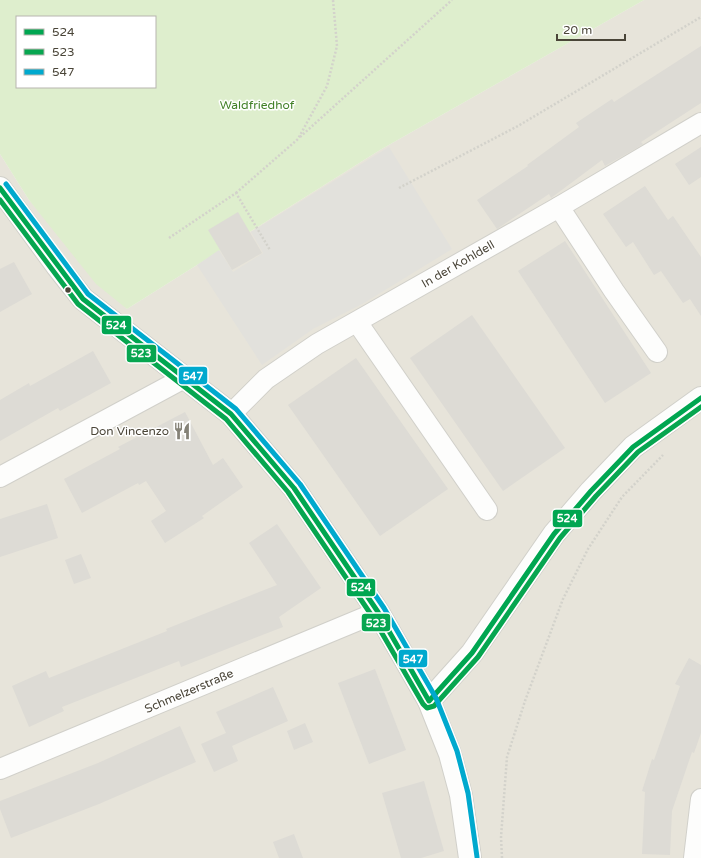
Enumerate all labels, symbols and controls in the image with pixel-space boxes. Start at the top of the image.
legend [16,16,156,88]
scale bar [557,16,625,42]
text: 20 m [563,23,592,37]
text: 524 [52,25,75,39]
text: 523 [52,45,75,59]
text: 547 [52,65,75,79]
park label: Waldfriedhof [220,98,295,112]
street label: In der Kohldell [419,237,497,291]
unlabelled marker [63,285,73,295]
line badge: 524 [101,315,132,335]
text: 524 [106,319,126,332]
line badge: 523 [126,344,157,363]
text: 523 [131,347,151,360]
line badge: 547 [178,366,208,385]
text: 547 [183,370,203,383]
restaurant icon: Don Vincenzo [172,421,192,441]
place label: Don Vincenzo [90,424,169,438]
line badge: 524 [552,509,583,528]
text: 524 [557,512,577,525]
line badge: 524 [346,578,376,597]
text: 524 [351,581,371,594]
line badge: 523 [361,613,391,632]
text: 523 [366,617,386,630]
line badge: 547 [398,649,428,668]
text: 547 [403,653,423,666]
street label: Schmelzerstraße [143,666,236,716]

